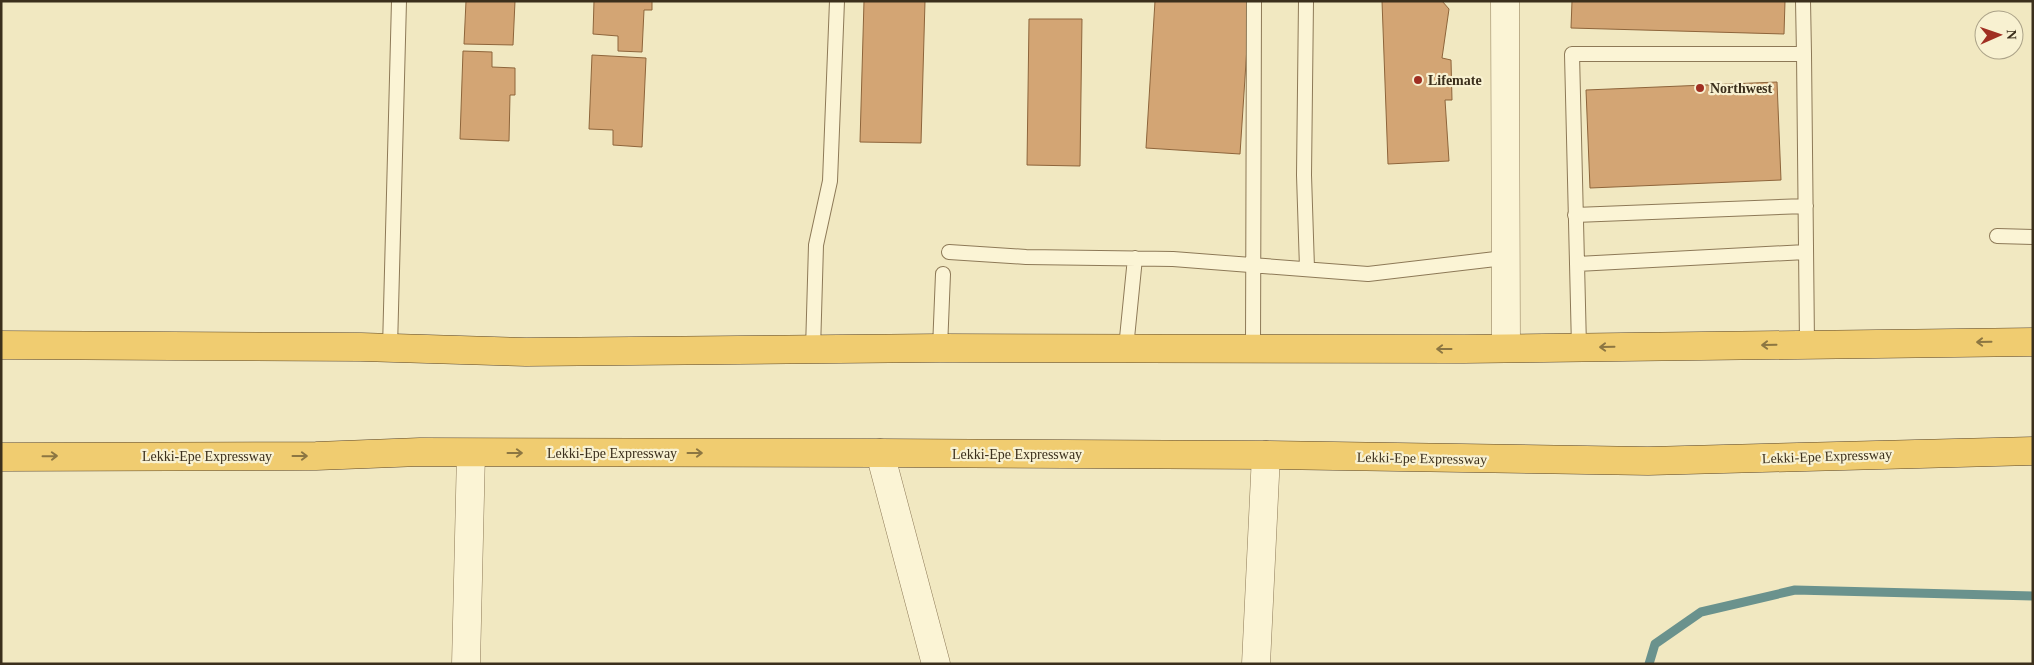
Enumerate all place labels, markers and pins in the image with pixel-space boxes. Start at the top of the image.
place label: Lifemate [1428,73,1482,88]
marker: Lifemate [1412,74,1424,86]
place label: Northwest [1710,81,1773,96]
marker: Northwest [1694,82,1706,94]

